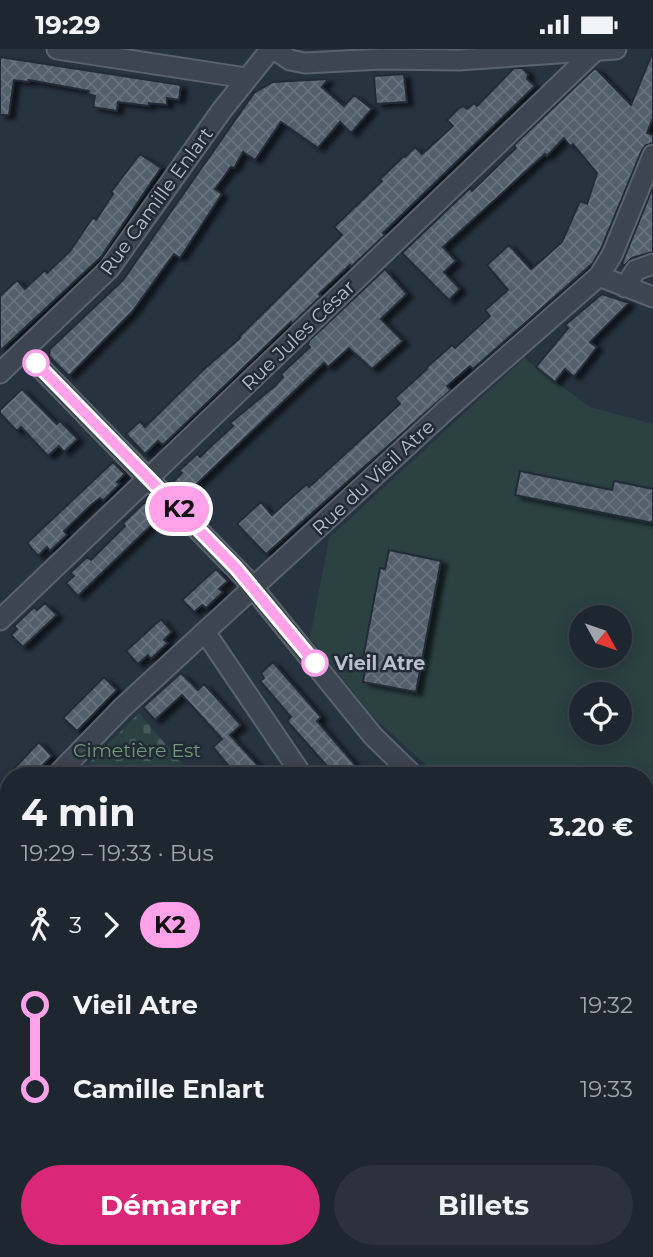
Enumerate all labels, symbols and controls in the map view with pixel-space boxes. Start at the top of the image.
text: 19:29 [35,9,100,41]
street label: Rue Camille Enlart [95,123,218,280]
street label: Rue Jules César [237,275,360,395]
unlabelled marker [23,350,49,376]
street label: Rue du Vieil Atre [308,415,439,540]
line badge: K2 [148,486,210,532]
text: K2 [163,494,195,523]
north arrow [569,605,632,669]
map controls [569,605,632,745]
marker: Vieil Atre [302,650,328,676]
place label: Vieil Atre [333,652,425,675]
button: locate [569,682,632,745]
park label: Cimetière Est [73,739,201,762]
text: 4 min [21,789,136,836]
text: 3.20 € [549,811,633,843]
text: 19:29 – 19:33 · Bus [21,839,214,867]
icon: walk [21,906,59,944]
icon: forward [92,906,130,944]
text: K2 [154,910,186,939]
text: 3 [69,911,82,939]
text: Vieil Atre [73,989,198,1021]
text: 19:32 [580,991,633,1019]
text: Camille Enlart [73,1073,264,1105]
text: 19:33 [580,1075,633,1103]
button: Démarrer [21,1165,320,1245]
button: Billets [334,1165,633,1245]

